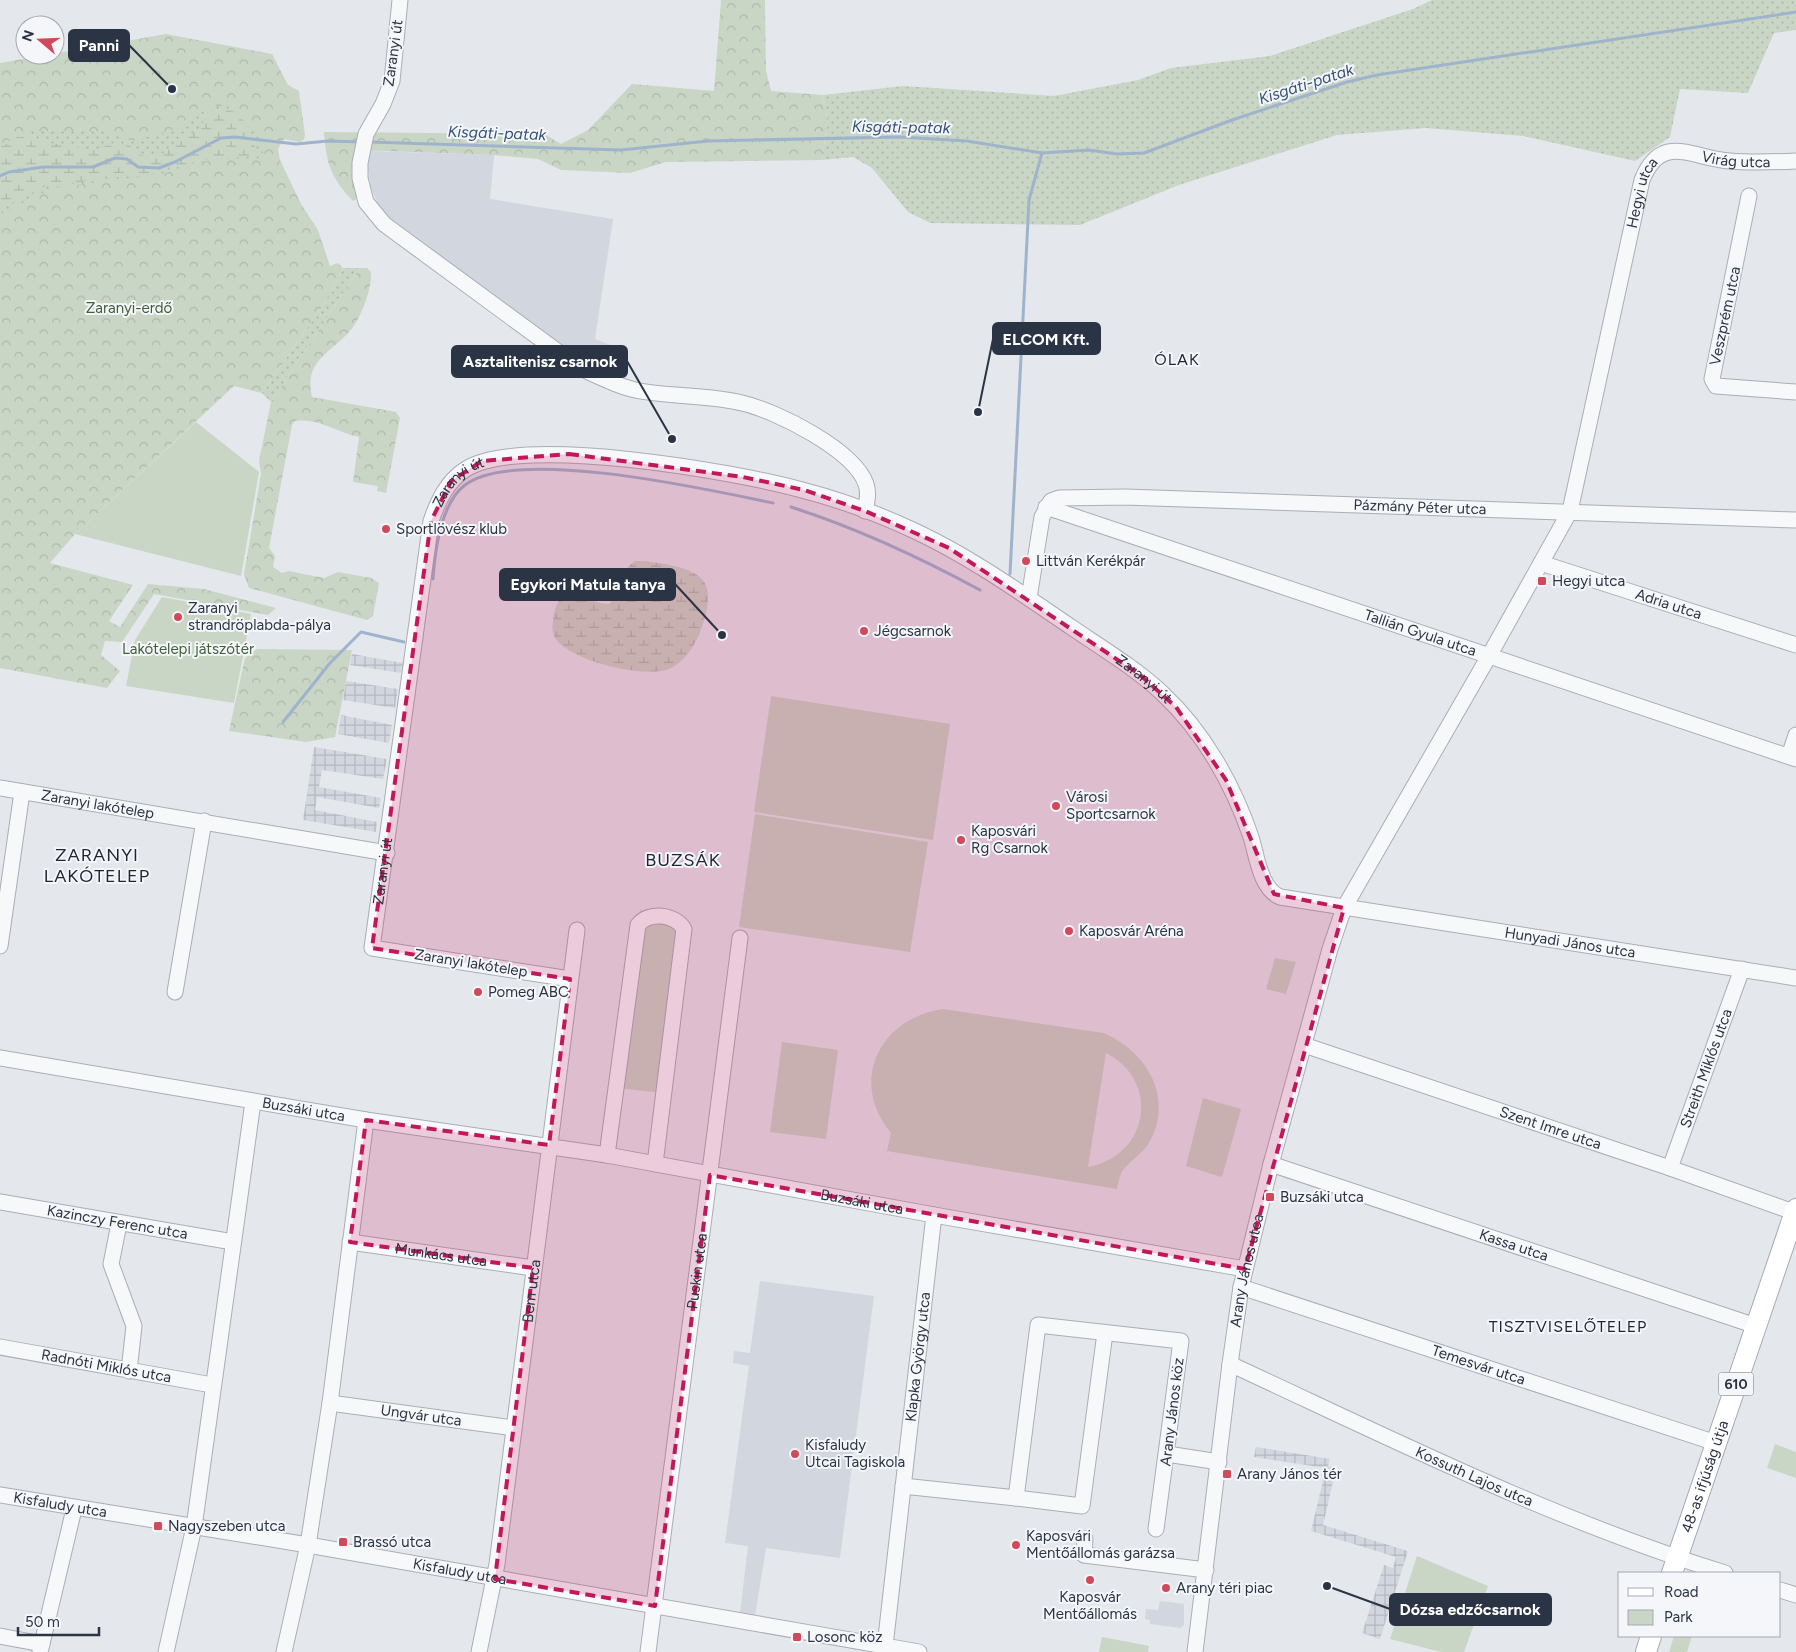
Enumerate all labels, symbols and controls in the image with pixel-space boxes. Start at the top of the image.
north arrow [15,15,65,65]
street label: Zaranyi út [379,18,407,88]
text: N [18,28,38,44]
callout: Panni [69,30,129,61]
text: Panni [79,36,119,55]
water label: Kisgáti-patak [1256,59,1357,108]
water label: Kisgáti-patak [852,117,952,137]
water label: Kisgáti-patak [447,122,548,144]
street label: Virág utca [1700,147,1771,171]
street label: Hegyi utca [1623,154,1662,230]
street label: Veszprém utca [1706,265,1744,367]
park label: Zaranyi-erdő [86,299,173,317]
callout: ELCOM Kft. [993,323,1100,354]
text: ELCOM Kft. [1002,330,1090,349]
callout: Asztalitenisz csarnok [452,346,627,377]
district label: ÓLAK [1154,350,1200,369]
text: Asztalitenisz csarnok [463,352,618,371]
street label: Zaranyi út [429,453,487,510]
street label: Pázmány Péter utca [1353,496,1487,518]
place label: Sportlövész klub [396,520,507,538]
marker: Sportlövész klub [380,523,392,535]
place label: Littván Kerékpár [1036,552,1145,570]
marker: Littván Kerékpár [1020,555,1032,567]
callout: Egykori Matula tanya [500,569,675,600]
place label: Hegyi utca [1552,572,1625,590]
text: Egykori Matula tanya [510,575,666,594]
marker: Hegyi utca [1536,575,1548,587]
street label: Adria utca [1633,585,1704,623]
place label: Zaranyi strandröplabda-pálya [188,599,331,634]
street label: Tallián Gyula utca [1362,606,1479,660]
marker: Zaranyi strandröplabda-pálya [172,611,184,623]
place label: Jégcsarnok [874,622,952,640]
marker: Jégcsarnok [858,625,870,637]
park label: Lakótelepi játszótér [122,640,254,658]
street label: Zaranyi út [1112,651,1176,707]
street label: Zaranyi lakótelep [40,786,156,823]
place label: Városi Sportcsarnok [1066,788,1156,823]
marker: Városi Sportcsarnok [1050,800,1062,812]
place label: Kaposvári Rg Csarnok [971,822,1048,857]
marker: Kaposvári Rg Csarnok [955,834,967,846]
street label: Zaranyi út [369,836,396,906]
district label: ZARANYI LAKÓTELEP [44,844,150,887]
district label: BUZSÁK [645,849,721,871]
place label: Kaposvár Aréna [1079,922,1184,940]
street label: Hunyadi János utca [1503,923,1637,962]
marker: Kaposvár Aréna [1063,925,1075,937]
street label: Zaranyi lakótelep [413,945,529,981]
place label: Pomeg ABC [488,983,569,1001]
marker: Pomeg ABC [472,986,484,998]
street label: Streith Miklós utca [1676,1006,1736,1130]
street label: Buzsáki utca [261,1094,347,1125]
street label: Szent Imre utca [1497,1102,1604,1153]
street label: Buzsáki utca [819,1185,905,1218]
place label: Buzsáki utca [1280,1188,1364,1206]
marker: Buzsáki utca [1264,1191,1276,1203]
street label: Kazinczy Ferenc utca [45,1201,189,1243]
street label: Arany János utca [1226,1212,1268,1329]
street label: Kassa utca [1477,1225,1551,1265]
street label: Puskin utca [683,1232,711,1310]
street label: Munkács utca [394,1239,488,1270]
street label: Bem utca [519,1258,544,1324]
street label: Klapka György utca [902,1291,934,1423]
district label: TISZTVISELŐTELEP [1489,1317,1647,1336]
street label: Temesvár utca [1429,1341,1528,1389]
street label: Radnóti Miklós utca [40,1346,173,1387]
street label: Arany János köz [1156,1357,1188,1467]
road number: 610 [1718,1372,1754,1396]
street label: Ungvár utca [379,1401,463,1430]
street label: 48-as ifjúság útja [1677,1418,1732,1535]
place label: Kisfaludy Utcai Tagiskola [805,1436,905,1471]
street label: Kossuth Lajos utca [1413,1443,1536,1510]
marker: Kisfaludy Utcai Tagiskola [789,1448,801,1460]
place label: Arany János tér [1237,1465,1342,1483]
marker: Arany János tér [1221,1468,1233,1480]
street label: Kisfaludy utca [12,1488,108,1521]
place label: Nagyszeben utca [168,1517,285,1535]
marker: Nagyszeben utca [152,1520,164,1532]
place label: Kaposvári Mentőállomás garázsa [1026,1527,1175,1562]
place label: Brassó utca [353,1533,431,1551]
marker: Brassó utca [337,1536,349,1548]
marker: Kaposvári Mentőállomás garázsa [1010,1539,1022,1551]
street label: Kisfaludy utca [411,1555,508,1589]
legend [1618,1572,1781,1637]
marker: Kaposvár Mentőállomás [1084,1574,1096,1586]
place label: Arany téri piac [1176,1579,1273,1597]
marker: Arany téri piac [1160,1582,1172,1594]
text: Road [1664,1583,1699,1601]
place label: Kaposvár Mentőállomás [1043,1588,1137,1623]
callout: Dózsa edzőcsarnok [1390,1594,1551,1625]
text: Dózsa edzőcsarnok [1399,1600,1541,1619]
scale bar [18,1604,99,1636]
text: Park [1664,1608,1693,1626]
text: 50 m [25,1613,60,1631]
place label: Losonc köz [807,1628,883,1646]
marker: Losonc köz [791,1631,803,1643]

